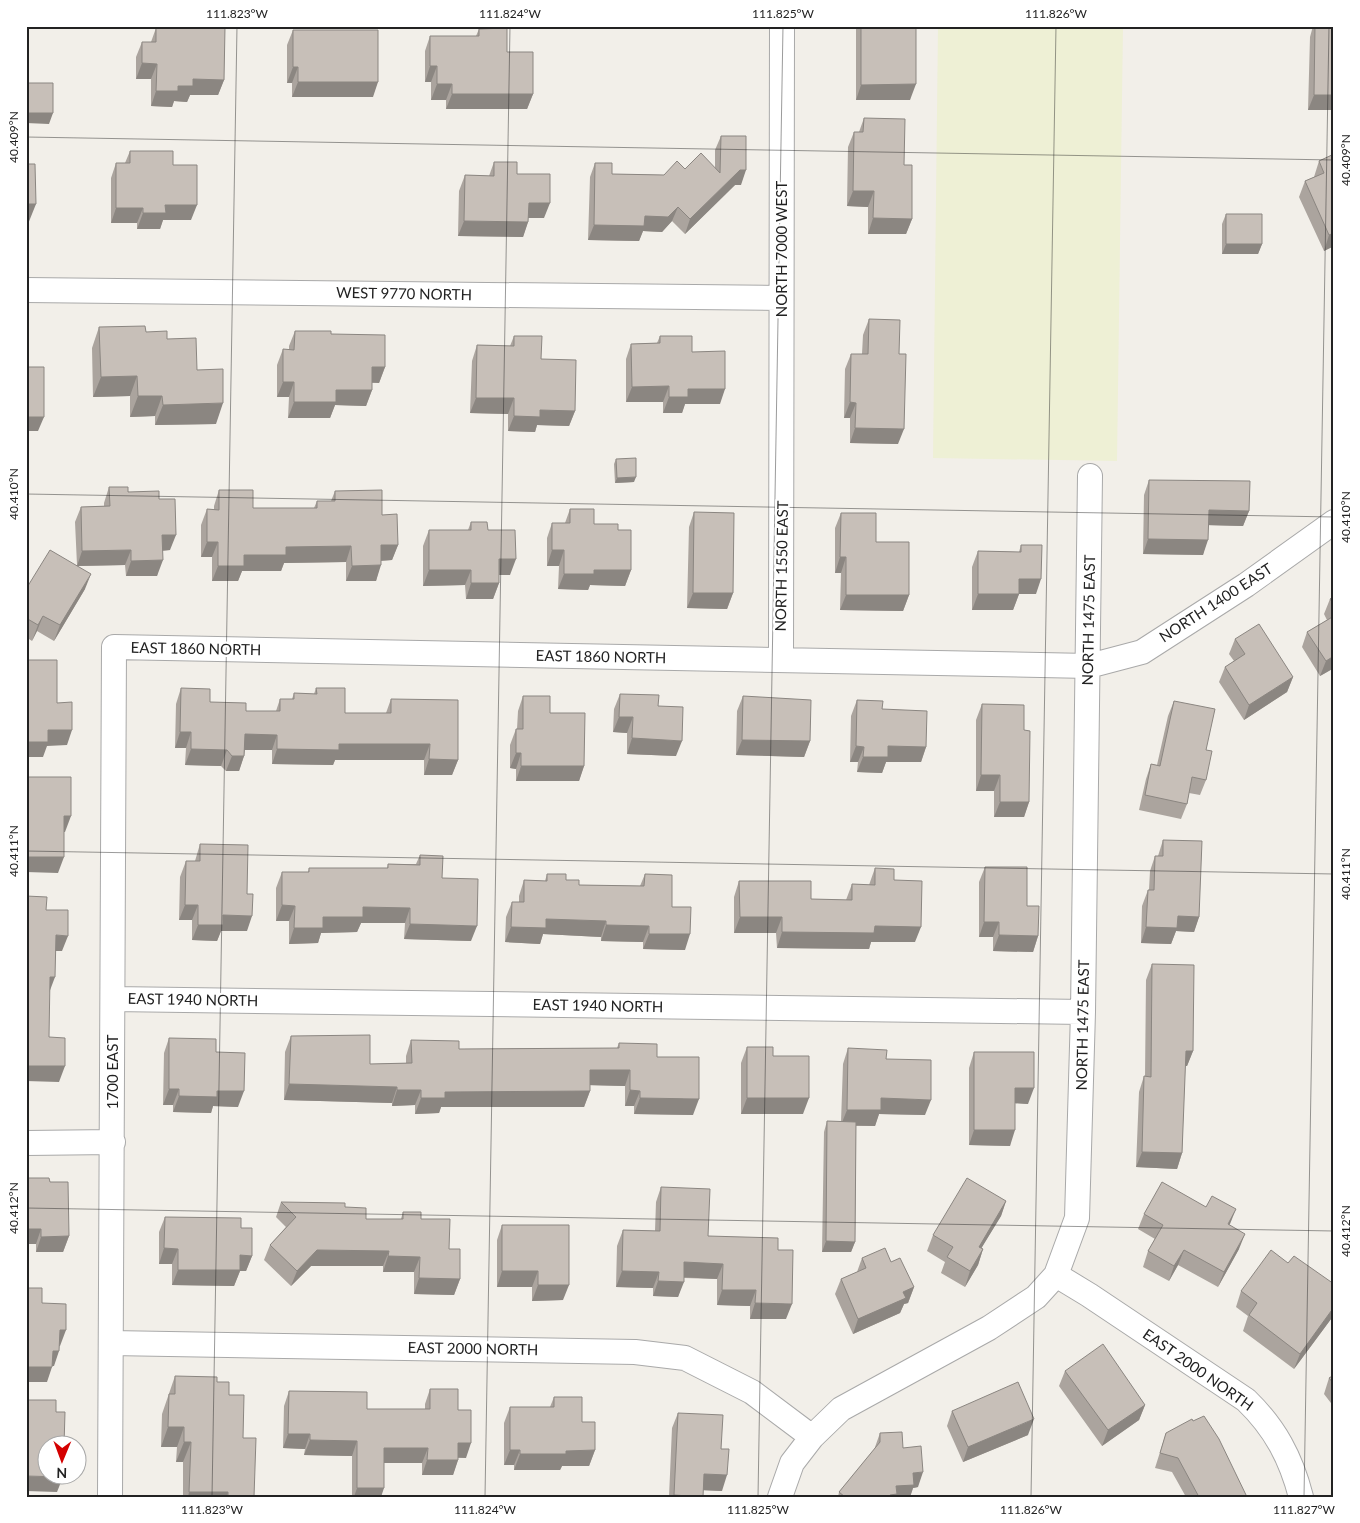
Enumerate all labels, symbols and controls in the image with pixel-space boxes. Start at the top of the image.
text: 111.823°W [206,6,269,21]
text: 111.824°W [479,6,542,21]
text: 111.825°W [752,6,815,21]
text: 111.826°W [1025,6,1088,21]
text: 40.409°N [6,111,21,163]
text: 40.409°N [1338,134,1353,186]
street label: NORTH 7000 WEST [772,181,790,317]
street label: WEST 9770 NORTH [336,283,472,303]
text: 40.410°N [6,468,21,520]
text: 40.410°N [1338,491,1353,543]
street label: NORTH 1550 EAST [771,500,791,632]
street label: NORTH 1475 EAST [1078,554,1098,686]
street label: NORTH 1400 EAST [1156,559,1275,645]
street label: EAST 1860 NORTH [131,638,262,658]
street label: EAST 1860 NORTH [536,646,667,666]
text: 40.411°N [6,825,21,877]
text: 40.411°N [1338,848,1353,900]
street label: NORTH 1475 EAST [1072,959,1092,1091]
street label: EAST 1940 NORTH [128,989,259,1009]
street label: EAST 1940 NORTH [533,995,664,1015]
street label: 1700 EAST [103,1035,121,1109]
text: 40.412°N [6,1182,21,1234]
text: 40.412°N [1338,1205,1353,1257]
street label: EAST 2000 NORTH [1140,1324,1257,1414]
street label: EAST 2000 NORTH [408,1338,539,1358]
north arrow [38,1436,88,1486]
text: N [56,1465,67,1482]
text: 111.823°W [181,1502,244,1517]
text: 111.824°W [454,1502,517,1517]
text: 111.825°W [727,1502,790,1517]
text: 111.826°W [1000,1502,1063,1517]
text: 111.827°W [1273,1502,1336,1517]

